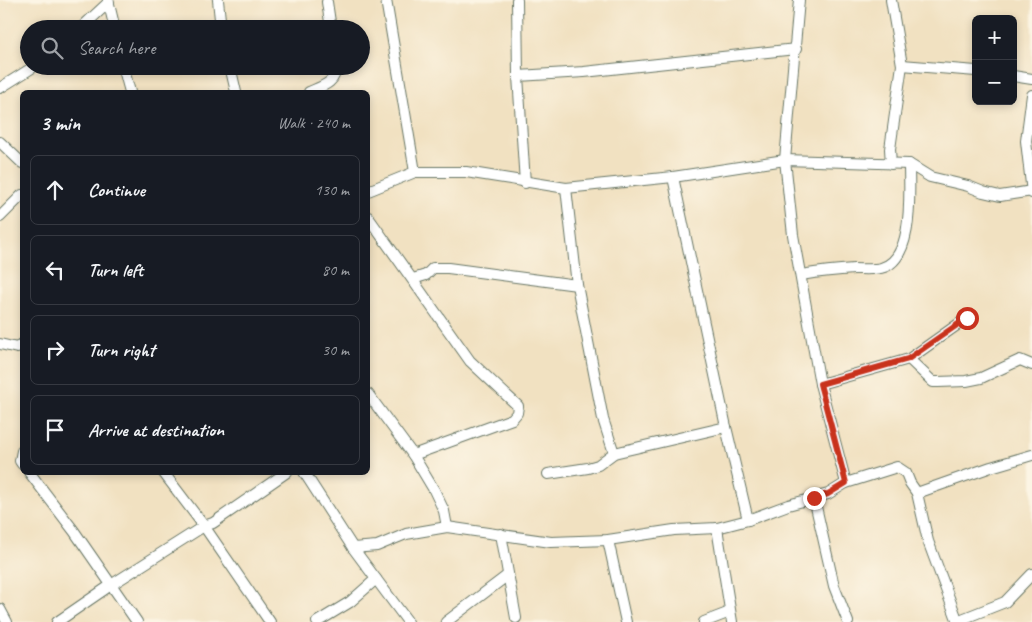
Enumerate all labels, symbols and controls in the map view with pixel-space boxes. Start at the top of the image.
map controls [972,15,1017,105]
button: + [972,15,1017,60]
search box [20,20,370,75]
icon: search [38,34,66,62]
text: Search here [78,36,155,60]
button: − [972,60,1017,105]
text: 3 min [40,110,80,136]
text: Walk · 240 m [278,113,350,133]
icon: ahead [41,176,69,204]
text: Continue [88,178,145,202]
text: 130 m [315,180,349,200]
icon: left [41,256,69,284]
text: Turn left [88,258,143,282]
text: 80 m [322,260,349,280]
route start [956,307,979,330]
icon: right [41,336,69,364]
text: Turn right [88,338,155,362]
text: 30 m [322,340,349,360]
icon: arrive [41,416,69,444]
text: Arrive at destination [88,418,224,442]
route end [803,487,826,510]

